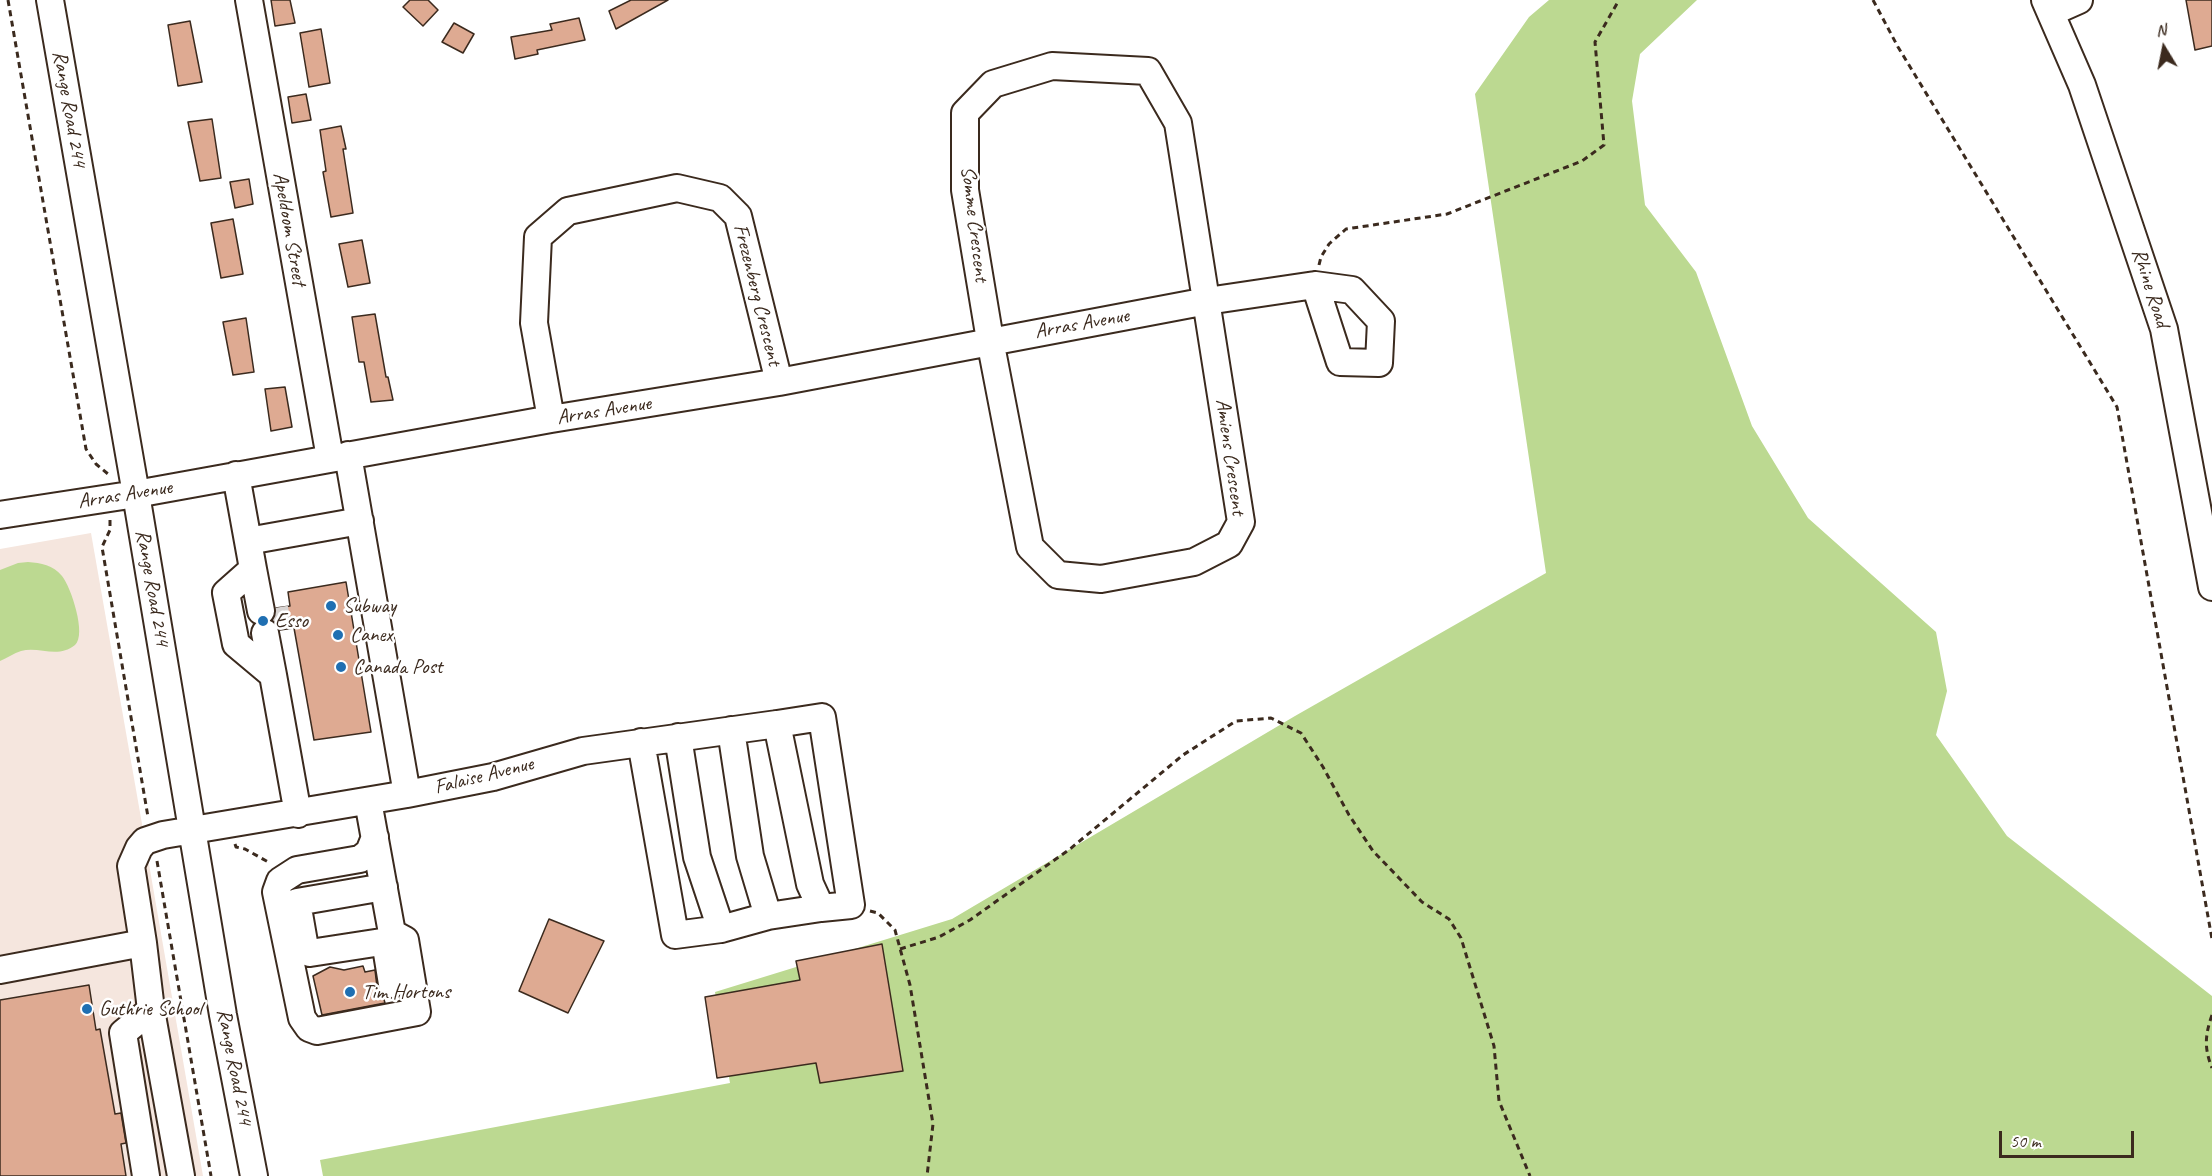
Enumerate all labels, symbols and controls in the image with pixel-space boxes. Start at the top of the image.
north arrow [2134,18,2194,78]
text: N [2154,20,2167,41]
street label: Range Road 244 [46,49,92,169]
street label: Somme Crescent [954,165,994,283]
street label: Apeldoom Street [267,170,311,288]
street label: Frezenberg Crescent [727,222,787,368]
street label: Rhine Road [2125,245,2175,331]
street label: Arras Avenue [1033,303,1131,345]
street label: Arras Avenue [555,391,653,431]
street label: Amiens Crescent [1209,397,1251,517]
street label: Arras Avenue [76,475,174,515]
street label: Range Road 244 [129,528,175,648]
place label: Subway [343,593,396,619]
marker: Subway [324,599,338,613]
place label: Esso [275,608,308,634]
marker: Esso [256,614,270,628]
place label: Canex [350,622,393,648]
marker: Canex [331,628,345,642]
place label: Canada Post [353,654,443,680]
marker: Canada Post [334,660,348,674]
street label: Falaise Avenue [432,752,536,800]
place label: Tim Hortons [362,979,450,1005]
marker: Tim Hortons [343,985,357,999]
place label: Guthrie School [99,996,202,1022]
marker: Guthrie School [80,1002,94,1016]
street label: Range Road 244 [210,1007,258,1127]
scale bar [2002,1119,2137,1157]
text: 50 m [2010,1130,2041,1152]

